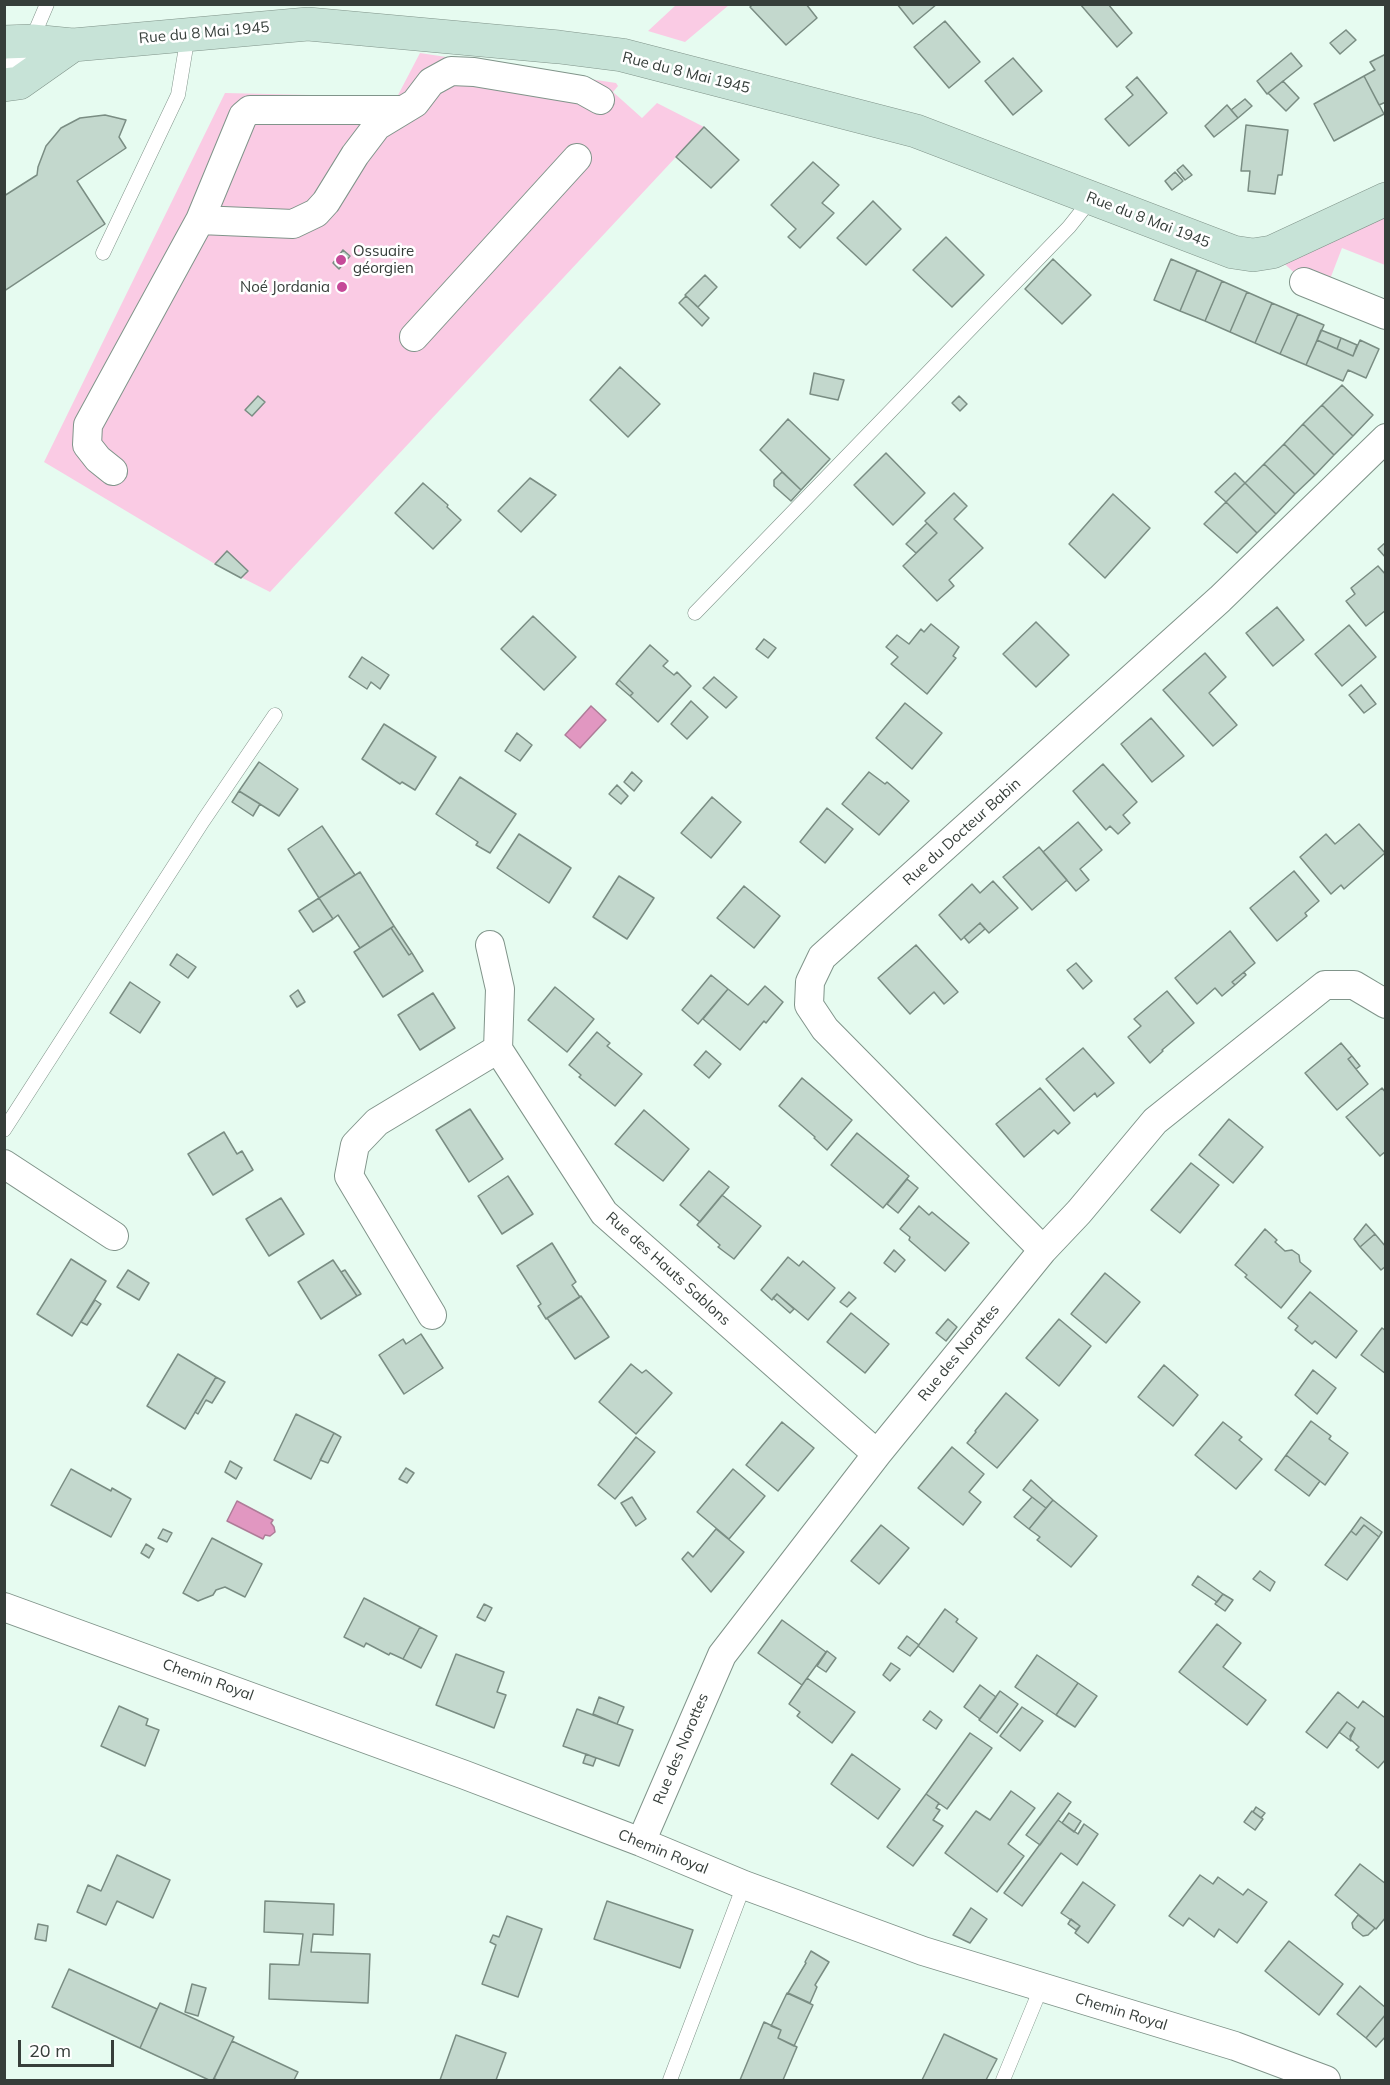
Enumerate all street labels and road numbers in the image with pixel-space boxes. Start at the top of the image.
street label: Rue du 8 Mai 1945 [138,18,270,48]
street label: Rue du 8 Mai 1945 [620,48,752,98]
street label: Rue du 8 Mai 1945 [1084,188,1212,252]
street label: Rue du Docteur Babin [900,775,1024,889]
street label: Rue des Hauts Sablons [602,1208,734,1330]
street label: Rue des Norottes [915,1301,1003,1405]
street label: Chemin Royal [160,1655,256,1705]
street label: Rue des Norottes [649,1691,713,1807]
street label: Chemin Royal [615,1826,711,1878]
street label: Chemin Royal [1073,1989,1169,2035]

